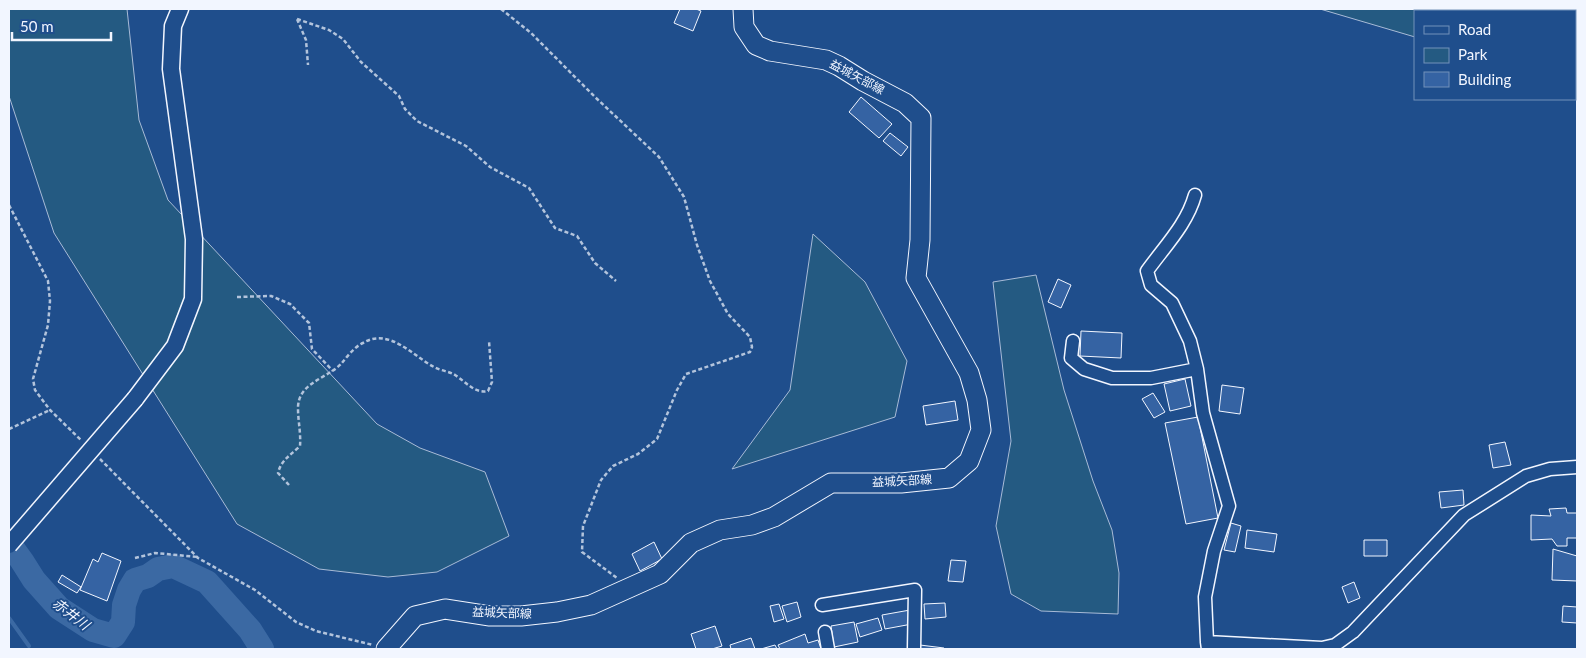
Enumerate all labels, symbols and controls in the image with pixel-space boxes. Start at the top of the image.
scale bar [12,10,111,42]
legend [1414,10,1576,100]
text: 50 m [20,17,54,35]
text: Road [1458,20,1491,38]
text: Park [1458,45,1488,63]
street label: 益城矢部線 [827,56,887,97]
text: Building [1458,70,1511,88]
street label: 益城矢部線 [872,471,932,490]
water label: 赤井川 [49,594,95,634]
street label: 益城矢部線 [472,604,532,621]

